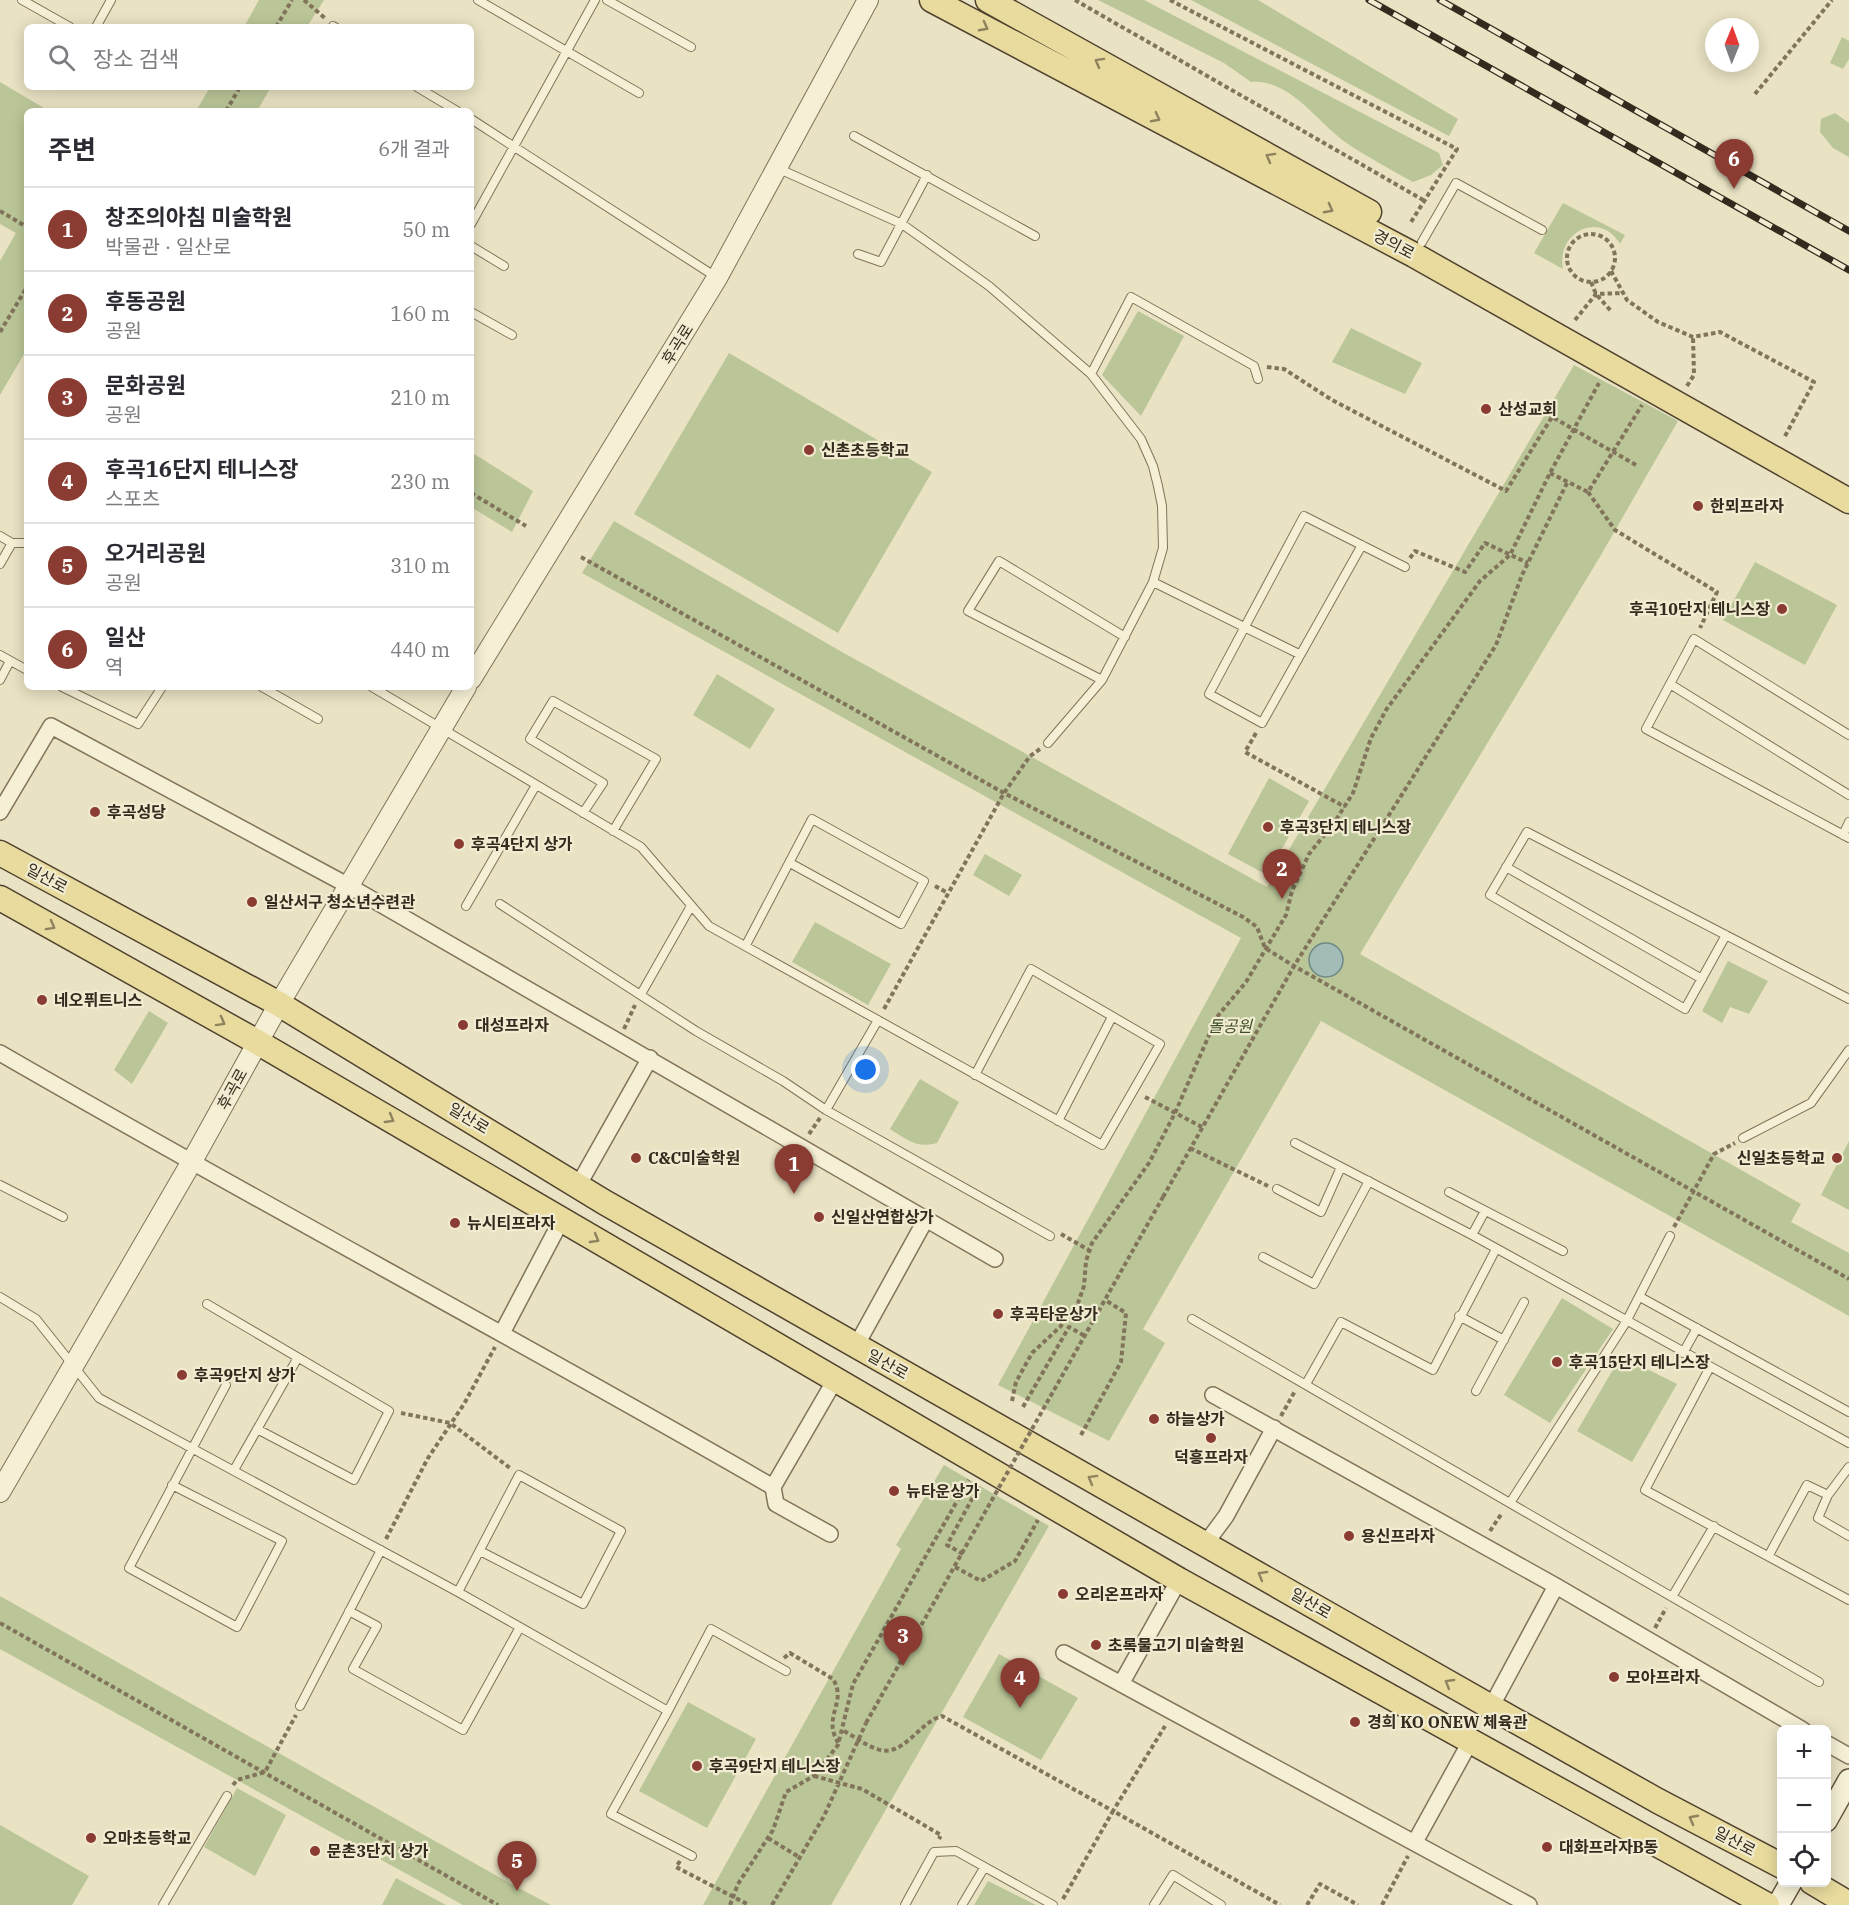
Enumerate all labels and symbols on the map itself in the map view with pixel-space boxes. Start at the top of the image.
north arrow [1705,18,1759,72]
one-way arrow [978,20,988,31]
one-way arrow [1095,58,1106,69]
one-way arrow [1150,111,1161,122]
pin: 6 [1714,140,1754,189]
one-way arrow [1266,153,1276,164]
one-way arrow [1322,202,1333,213]
street label: 경의로 [1370,225,1418,263]
street label: 후곡로 [657,320,697,368]
place label: 산성교회 [1498,399,1557,419]
marker: 산성교회 [1479,402,1493,416]
place label: 신촌초등학교 [821,440,910,460]
marker: 신촌초등학교 [802,443,816,457]
place label: 한뫼프라자 [1710,496,1784,516]
marker: 한뫼프라자 [1691,499,1705,513]
place label: 후곡10단지 테니스장 [1629,599,1770,619]
marker: 후곡10단지 테니스장 [1775,602,1789,616]
place label: 후곡성당 [107,802,166,822]
marker: 후곡성당 [88,805,102,819]
place label: 후곡3단지 테니스장 [1280,817,1411,837]
marker: 후곡3단지 테니스장 [1261,820,1275,834]
place label: 후곡4단지 상가 [471,834,573,854]
marker: 후곡4단지 상가 [452,837,466,851]
pin: 2 [1262,850,1302,899]
street label: 일산로 [23,859,71,897]
place label: 일산서구 청소년수련관 [264,892,415,912]
marker: 일산서구 청소년수련관 [245,895,259,909]
one-way arrow [45,919,55,931]
place label: 네오퓌트니스 [54,990,143,1010]
marker: 네오퓌트니스 [35,993,49,1007]
one-way arrow [215,1015,225,1026]
place label: 대성프라자 [475,1015,549,1035]
park label: 돌공원 [1208,1016,1253,1036]
marker: 대성프라자 [456,1018,470,1032]
your location [851,1055,880,1084]
street label: 후곡로 [213,1065,252,1113]
street label: 일산로 [445,1098,493,1138]
one-way arrow [384,1112,394,1123]
pin: 1 [774,1144,814,1194]
place label: C&C미술학원 [648,1148,740,1168]
place label: 신일초등학교 [1737,1148,1825,1168]
marker: C&C미술학원 [629,1151,643,1165]
marker: 신일초등학교 [1830,1151,1844,1165]
place label: 신일산연합상가 [831,1207,934,1227]
marker: 신일산연합상가 [812,1210,826,1224]
place label: 뉴시티프라자 [467,1213,556,1233]
marker: 뉴시티프라자 [448,1216,462,1230]
one-way arrow [588,1232,599,1243]
place label: 후곡타운상가 [1010,1304,1099,1324]
marker: 후곡타운상가 [991,1307,1005,1321]
street label: 일산로 [864,1345,912,1384]
place label: 후곡15단지 테니스장 [1569,1352,1710,1372]
marker: 후곡15단지 테니스장 [1550,1355,1564,1369]
place label: 후곡9단지 상가 [194,1365,296,1385]
marker: 후곡9단지 상가 [175,1368,189,1382]
place label: 하늘상가 [1166,1409,1225,1429]
marker: 하늘상가 [1147,1412,1161,1426]
marker: 덕흥프라자 [1204,1431,1218,1445]
place label: 덕흥프라자 [1174,1447,1248,1467]
one-way arrow [1088,1475,1098,1486]
place label: 뉴타운상가 [906,1481,980,1501]
marker: 뉴타운상가 [887,1484,901,1498]
place label: 용신프라자 [1361,1526,1435,1546]
marker: 용신프라자 [1342,1529,1356,1543]
one-way arrow [1258,1571,1268,1582]
street label: 일산로 [1287,1583,1335,1623]
place label: 오리온프라자 [1075,1584,1164,1604]
marker: 오리온프라자 [1056,1587,1070,1601]
pin: 3 [884,1616,922,1666]
place label: 초록물고기 미술학원 [1108,1635,1244,1655]
marker: 초록물고기 미술학원 [1089,1638,1103,1652]
pin: 4 [1000,1658,1040,1708]
place label: 모아프라자 [1626,1667,1700,1687]
marker: 모아프라자 [1607,1670,1621,1684]
one-way arrow [1445,1678,1455,1690]
place label: 경희 KO ONEW 체육관 [1367,1712,1527,1732]
marker: 경희 KO ONEW 체육관 [1348,1715,1362,1729]
place label: 후곡9단지 테니스장 [709,1756,840,1776]
marker: 후곡9단지 테니스장 [690,1759,704,1773]
one-way arrow [1688,1815,1699,1826]
street label: 일산로 [1711,1822,1759,1860]
place label: 오마초등학교 [103,1828,192,1848]
marker: 오마초등학교 [84,1831,98,1845]
place label: 대화프라자B동 [1559,1837,1659,1857]
marker: 대화프라자B동 [1540,1840,1554,1854]
place label: 문촌3단지 상가 [327,1841,429,1861]
pin: 5 [498,1842,536,1891]
marker: 문촌3단지 상가 [308,1844,322,1858]

